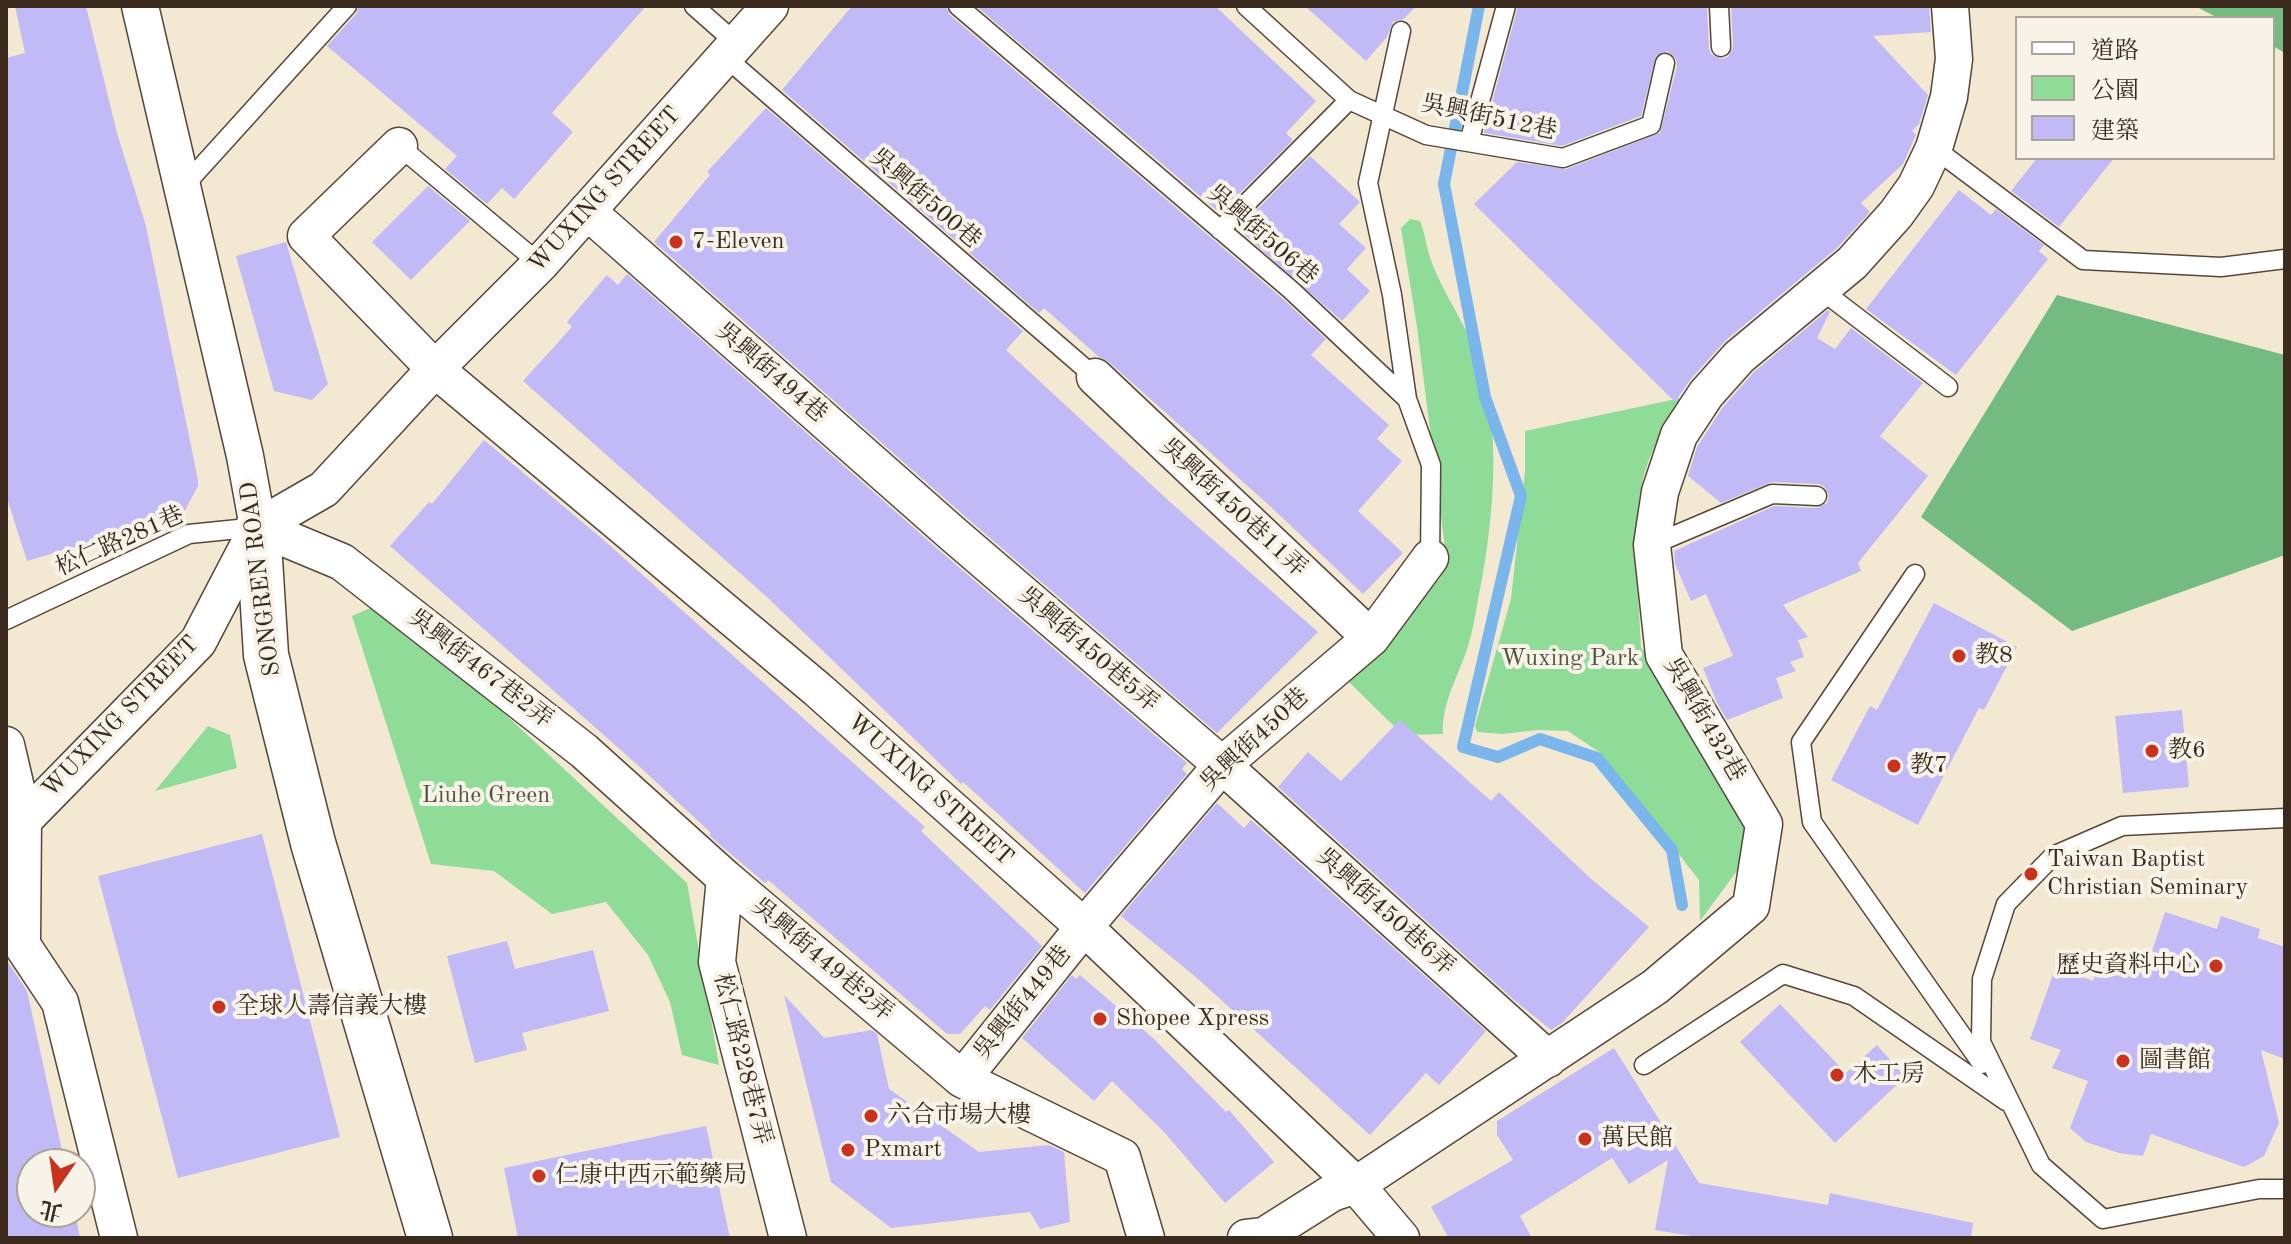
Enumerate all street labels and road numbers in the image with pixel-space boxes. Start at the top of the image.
street label: 吳興街512巷 [1419,90,1559,146]
street label: WUXING STREET [523,101,687,279]
street label: 吳興街500巷 [864,143,986,255]
street label: 吳興街506巷 [1201,179,1323,291]
street label: 吳興街494巷 [710,317,832,429]
street label: 吳興街450巷11弄 [1154,433,1312,583]
street label: SONGREN ROAD [235,480,287,678]
street label: 松仁路281巷 [51,501,189,583]
street label: 吳興街450巷5弄 [1012,582,1164,718]
street label: 吳興街467巷2弄 [402,604,558,734]
street label: WUXING STREET [36,630,206,804]
street label: 吳興街432巷 [1657,653,1751,787]
street label: 吳興街450巷 [1195,682,1315,798]
street label: WUXING STREET [841,708,1019,872]
street label: 吳興街450巷6弄 [1310,843,1460,981]
street label: 吳興街449巷2弄 [745,893,899,1027]
street label: 吳興街449巷 [968,940,1078,1066]
street label: 松仁路228巷7弄 [707,970,777,1148]

